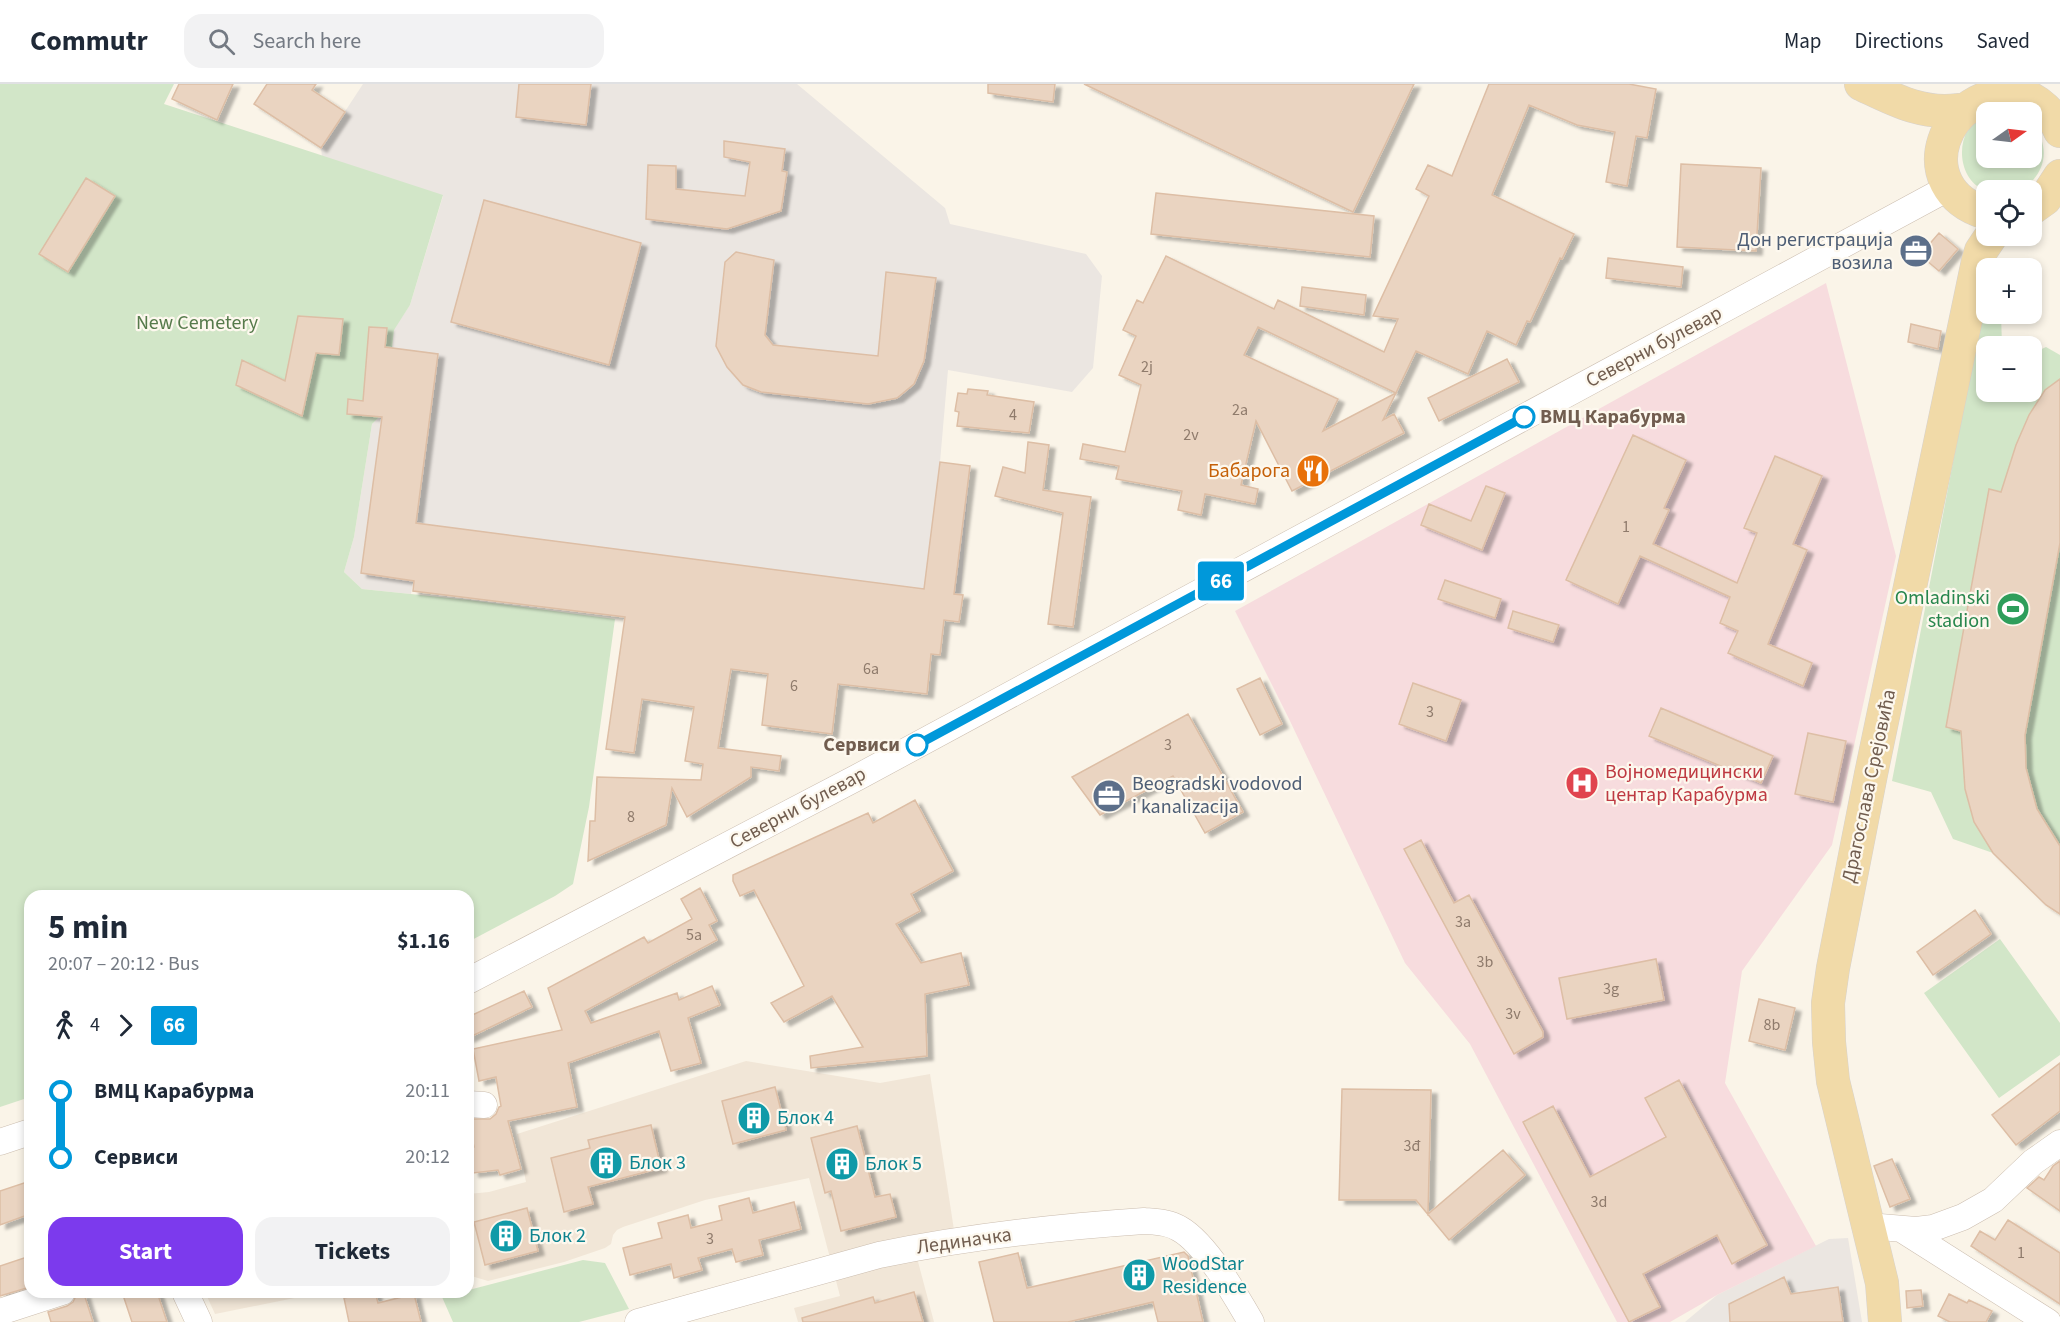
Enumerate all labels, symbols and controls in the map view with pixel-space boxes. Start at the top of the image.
search box [184,14,604,68]
text: Commutr [30,21,148,61]
icon: search [205,25,238,58]
text: Search here [253,25,361,57]
text: Map [1784,26,1822,56]
text: Directions [1855,26,1943,56]
text: Saved [1976,26,2030,56]
north arrow [1976,102,2042,168]
map controls [1976,102,2042,402]
button: locate [1976,180,2042,246]
place label: Дон регистрација возила [1737,226,1893,277]
office icon: Дон регистрација возила [1898,233,1934,269]
button: + [1976,258,2042,324]
street label: Северни булевар [1581,299,1727,395]
park label: New Cemetery [136,309,259,337]
button: − [1976,336,2042,402]
house number: 2j [1141,356,1153,378]
house number: 2a [1232,399,1248,421]
place label: ВМЦ Карабурма [1540,403,1686,431]
house number: 4 [1009,404,1017,426]
marker: ВМЦ Карабурма [1513,406,1535,428]
house number: 2v [1183,424,1199,446]
restaurant icon: Бабарога [1295,453,1331,489]
place label: Бабарога [1208,457,1290,485]
house number: 1 [1622,516,1630,538]
line badge: 66 [1194,562,1248,600]
text: 66 [1210,566,1232,596]
place label: Omladinski stadion [1895,584,1990,635]
sports icon: Omladinski stadion [1995,591,2031,627]
house number: 6a [863,658,879,680]
house number: 6 [790,675,798,697]
street label: Драгослава Срејовића [1835,687,1903,885]
house number: 3 [1426,701,1434,723]
place label: Сервиси [823,731,900,759]
marker: Сервиси [906,734,928,756]
house number: 3 [1164,734,1172,756]
place label: Војномедицински центар Карабурма [1605,758,1768,809]
street label: Северни булевар [725,760,871,856]
hospital icon: Војномедицински центар Карабурма [1564,765,1600,801]
place label: Beogradski vodovod i kanalizacija [1132,770,1303,821]
office icon: Beogradski vodovod i kanalizacija [1091,778,1127,814]
house number: 8 [627,806,635,828]
text: 5 min [48,904,128,951]
house number: 3a [1455,911,1471,933]
house number: 5a [686,924,702,946]
text: $1.16 [397,925,450,957]
text: 20:07 – 20:12 · Bus [48,950,199,978]
house number: 3b [1477,951,1494,973]
house number: 3g [1603,978,1619,1000]
house number: 3v [1505,1003,1521,1025]
icon: walk [48,1009,81,1042]
icon: forward [109,1009,142,1042]
text: 66 [163,1010,185,1040]
text: 4 [90,1011,100,1039]
house number: 8b [1764,1014,1781,1036]
text: ВМЦ Карабурма [94,1075,254,1107]
text: 20:11 [405,1077,450,1105]
building icon: Блок 4 [736,1100,772,1136]
place label: Блок 4 [777,1104,834,1132]
house number: 3đ [1404,1135,1420,1157]
text: Сервиси [94,1141,178,1173]
text: 20:12 [405,1143,450,1171]
building icon: Блок 3 [588,1145,624,1181]
building icon: Блок 5 [824,1146,860,1182]
place label: Блок 3 [629,1149,686,1177]
place label: Блок 5 [865,1150,922,1178]
house number: 3d [1591,1191,1607,1213]
button: Start [48,1217,243,1286]
button: Tickets [255,1217,450,1286]
building icon: Блок 2 [488,1218,524,1254]
street label: Лединачка [915,1220,1013,1262]
place label: Блок 2 [529,1222,586,1250]
house number: 3 [706,1228,714,1250]
house number: 1 [2017,1242,2025,1264]
place label: WoodStar Residence [1162,1250,1247,1301]
building icon: WoodStar Residence [1121,1257,1157,1293]

